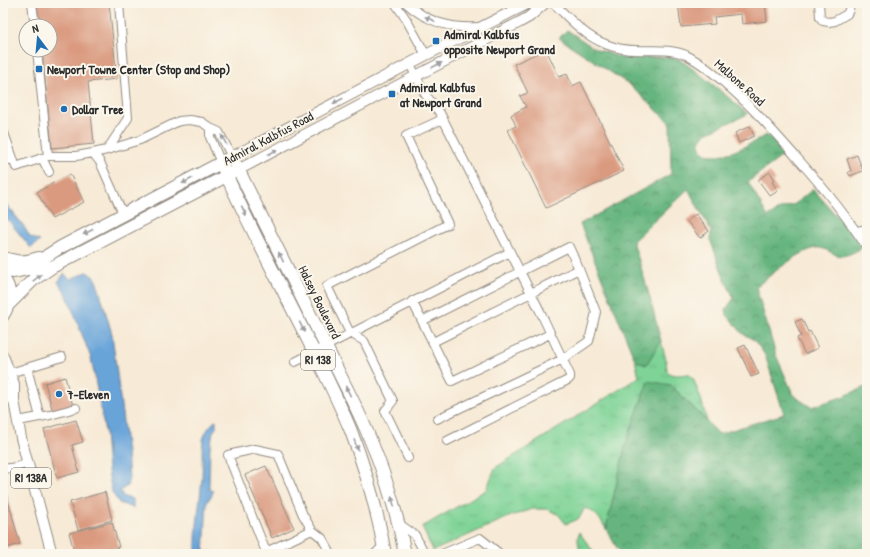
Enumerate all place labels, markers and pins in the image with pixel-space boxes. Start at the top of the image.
place label: Admiral Kalbfus opposite Newport Grand [444,25,556,59]
marker: Admiral Kalbfus opposite Newport Grand [431,36,441,46]
place label: Newport Towne Center (Stop and Shop) [47,60,230,79]
marker: Newport Towne Center (Stop and Shop) [34,64,44,74]
place label: Admiral Kalbfus at Newport Grand [400,78,482,112]
marker: Admiral Kalbfus at Newport Grand [387,89,397,99]
place label: Dollar Tree [72,100,124,118]
marker: Dollar Tree [59,104,69,114]
place label: 7-Eleven [66,385,109,403]
marker: 7-Eleven [54,389,64,399]

